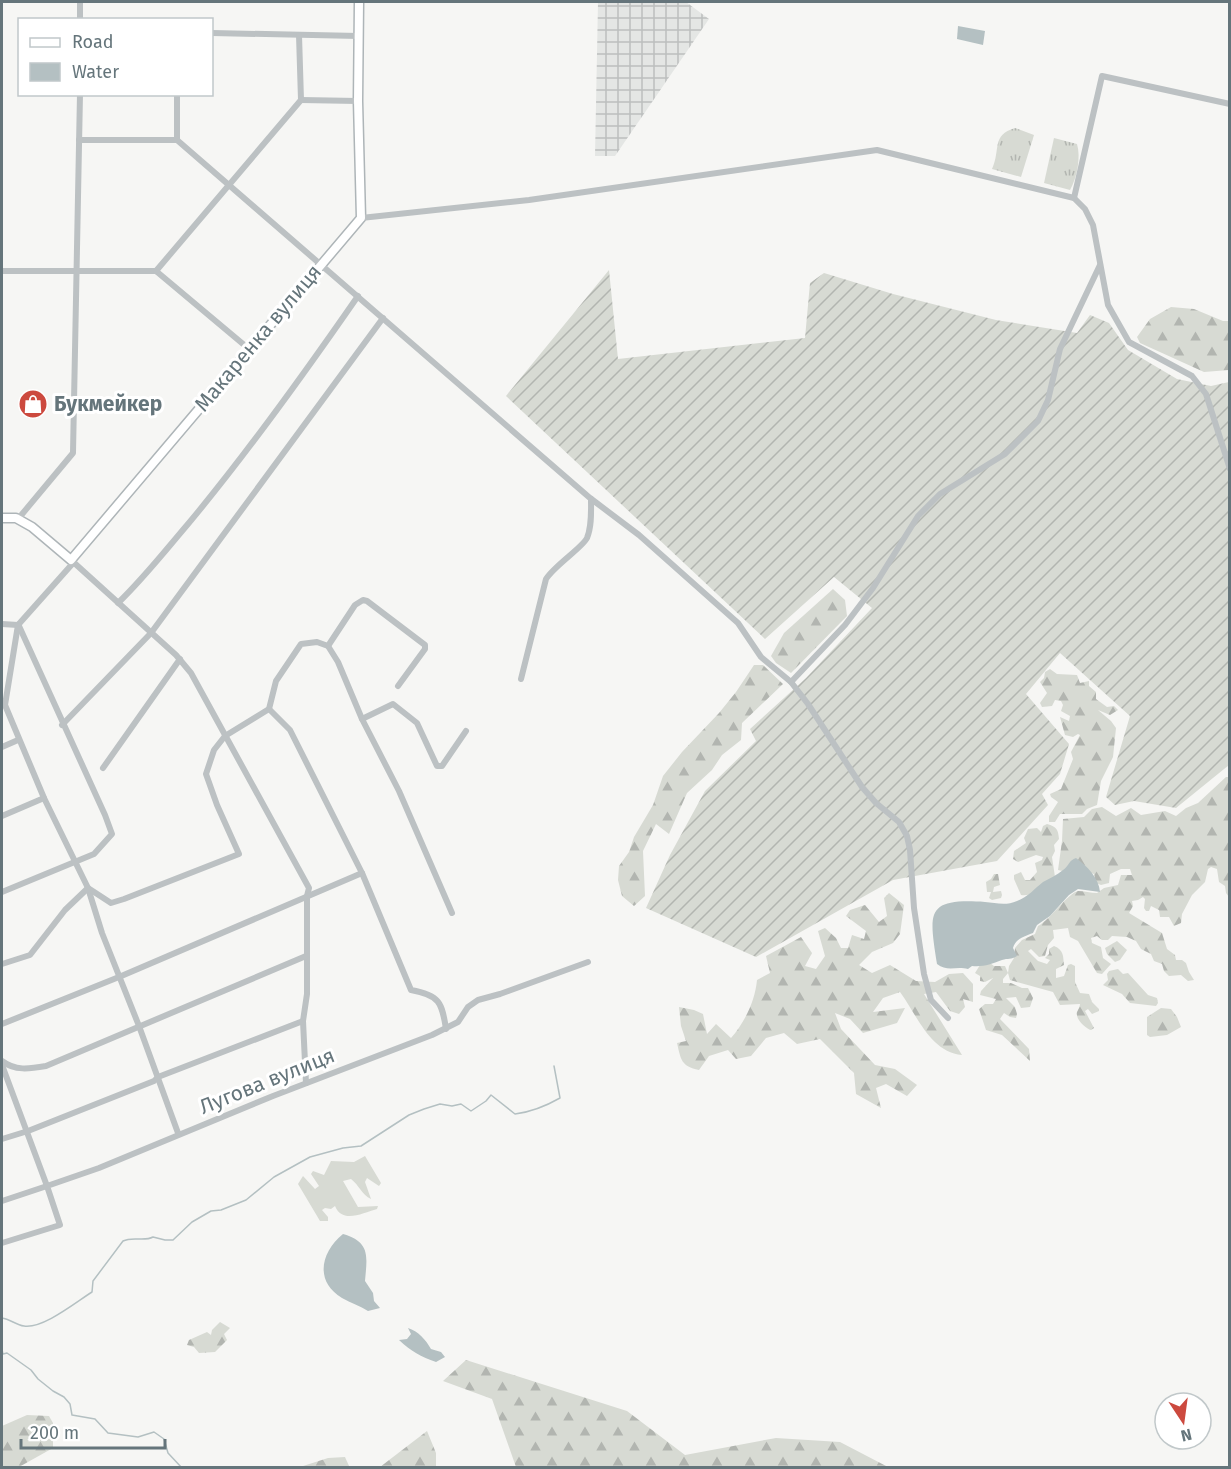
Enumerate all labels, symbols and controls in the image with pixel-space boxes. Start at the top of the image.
legend [18,18,213,96]
text: Road [72,31,114,53]
text: Water [72,61,119,83]
street label: Макаренка вулиця [189,259,327,417]
shop icon: Букмейкер [17,388,49,420]
place label: Букмейкер [54,391,162,417]
street label: Лугова вулиця [195,1042,339,1120]
north arrow [1153,1391,1213,1451]
scale bar [21,1412,165,1450]
text: 200 m [30,1422,79,1444]
text: N [1179,1425,1194,1446]

